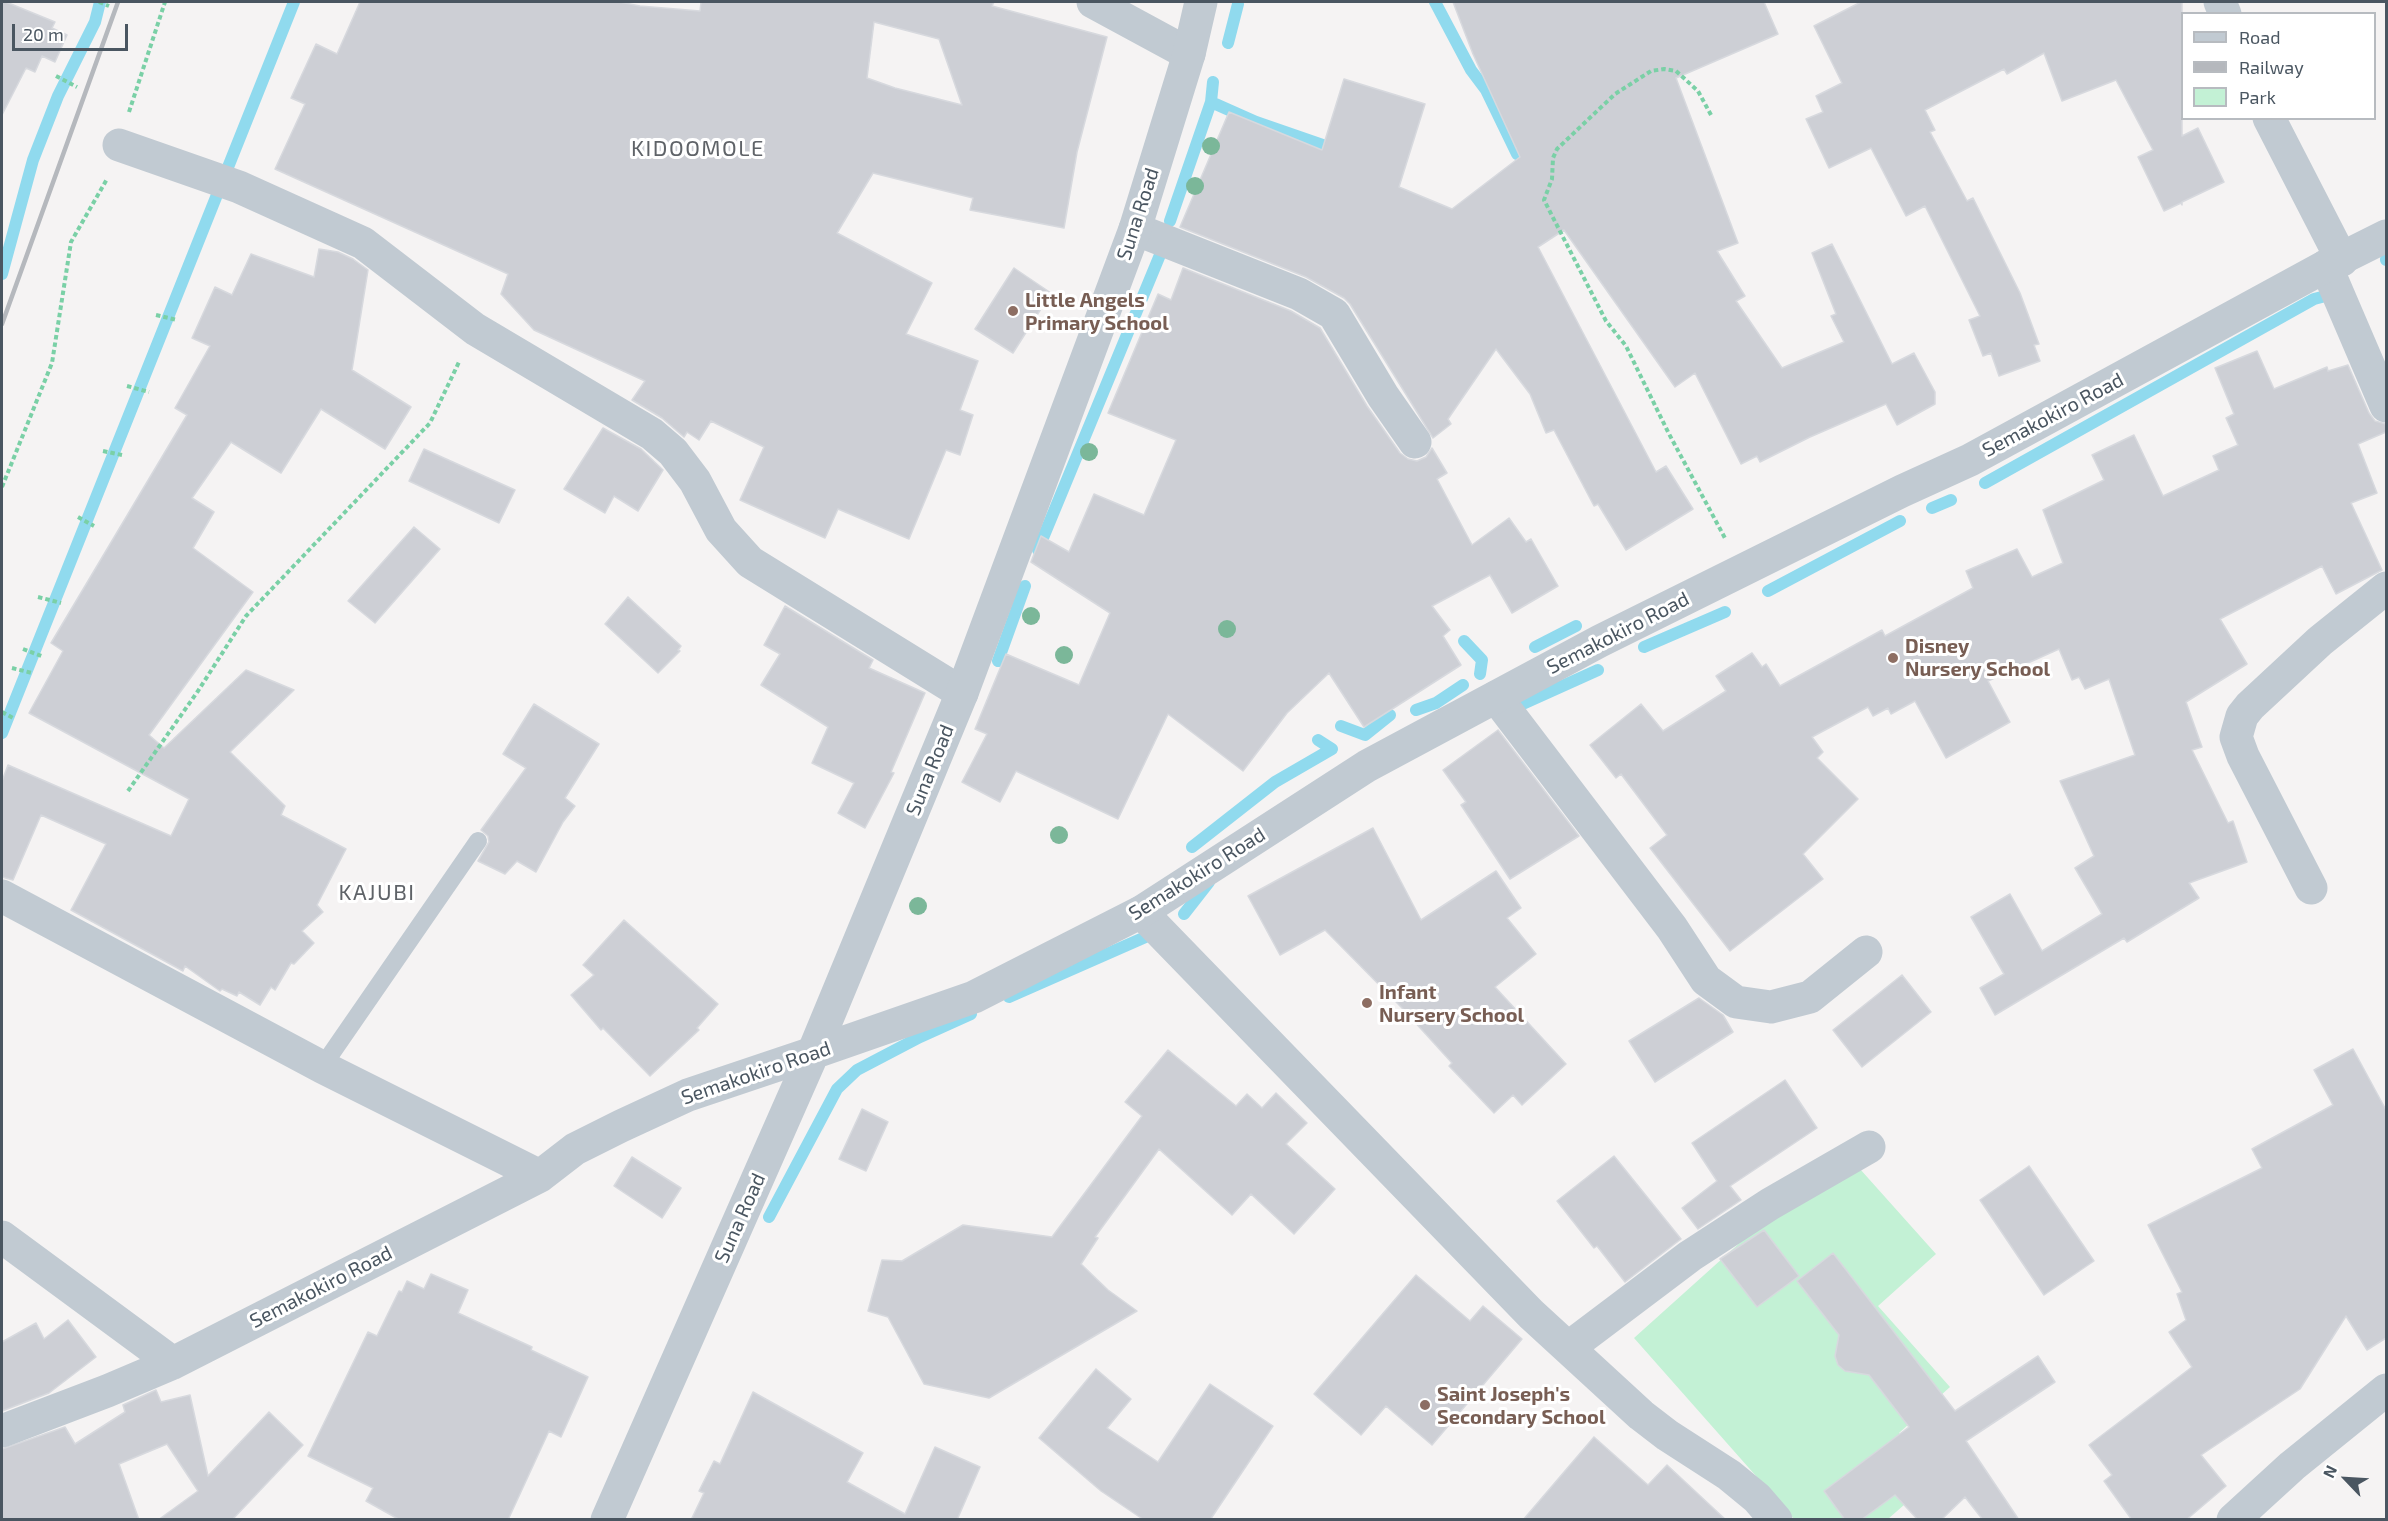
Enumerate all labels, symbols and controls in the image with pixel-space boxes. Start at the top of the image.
scale bar [15,12,130,50]
legend [2181,12,2376,120]
text: 20 m [23,23,64,45]
text: Road [2239,26,2280,48]
text: Railway [2239,56,2304,78]
text: Park [2239,86,2276,108]
district label: KIDOOMOLE [631,136,765,162]
street label: Suna Road [1112,165,1164,263]
place label: Little Angels Primary School [1025,288,1169,335]
marker: Little Angels Primary School [1006,304,1020,318]
street label: Semakokiro Road [1978,368,2128,462]
street label: Semakokiro Road [1543,587,1693,679]
place label: Disney Nursery School [1905,634,2050,681]
marker: Disney Nursery School [1886,651,1900,665]
street label: Suna Road [901,721,959,819]
street label: Semakokiro Road [1124,822,1270,926]
district label: KAJUBI [338,880,416,906]
place label: Infant Nursery School [1379,980,1524,1027]
marker: Infant Nursery School [1360,996,1374,1010]
street label: Semakokiro Road [678,1036,834,1110]
street label: Suna Road [710,1169,770,1267]
street label: Semakokiro Road [246,1241,396,1333]
place label: Saint Joseph's Secondary School [1437,1382,1605,1429]
marker: Saint Joseph's Secondary School [1418,1398,1432,1412]
north arrow [2316,1449,2376,1509]
text: N [2318,1462,2340,1480]

